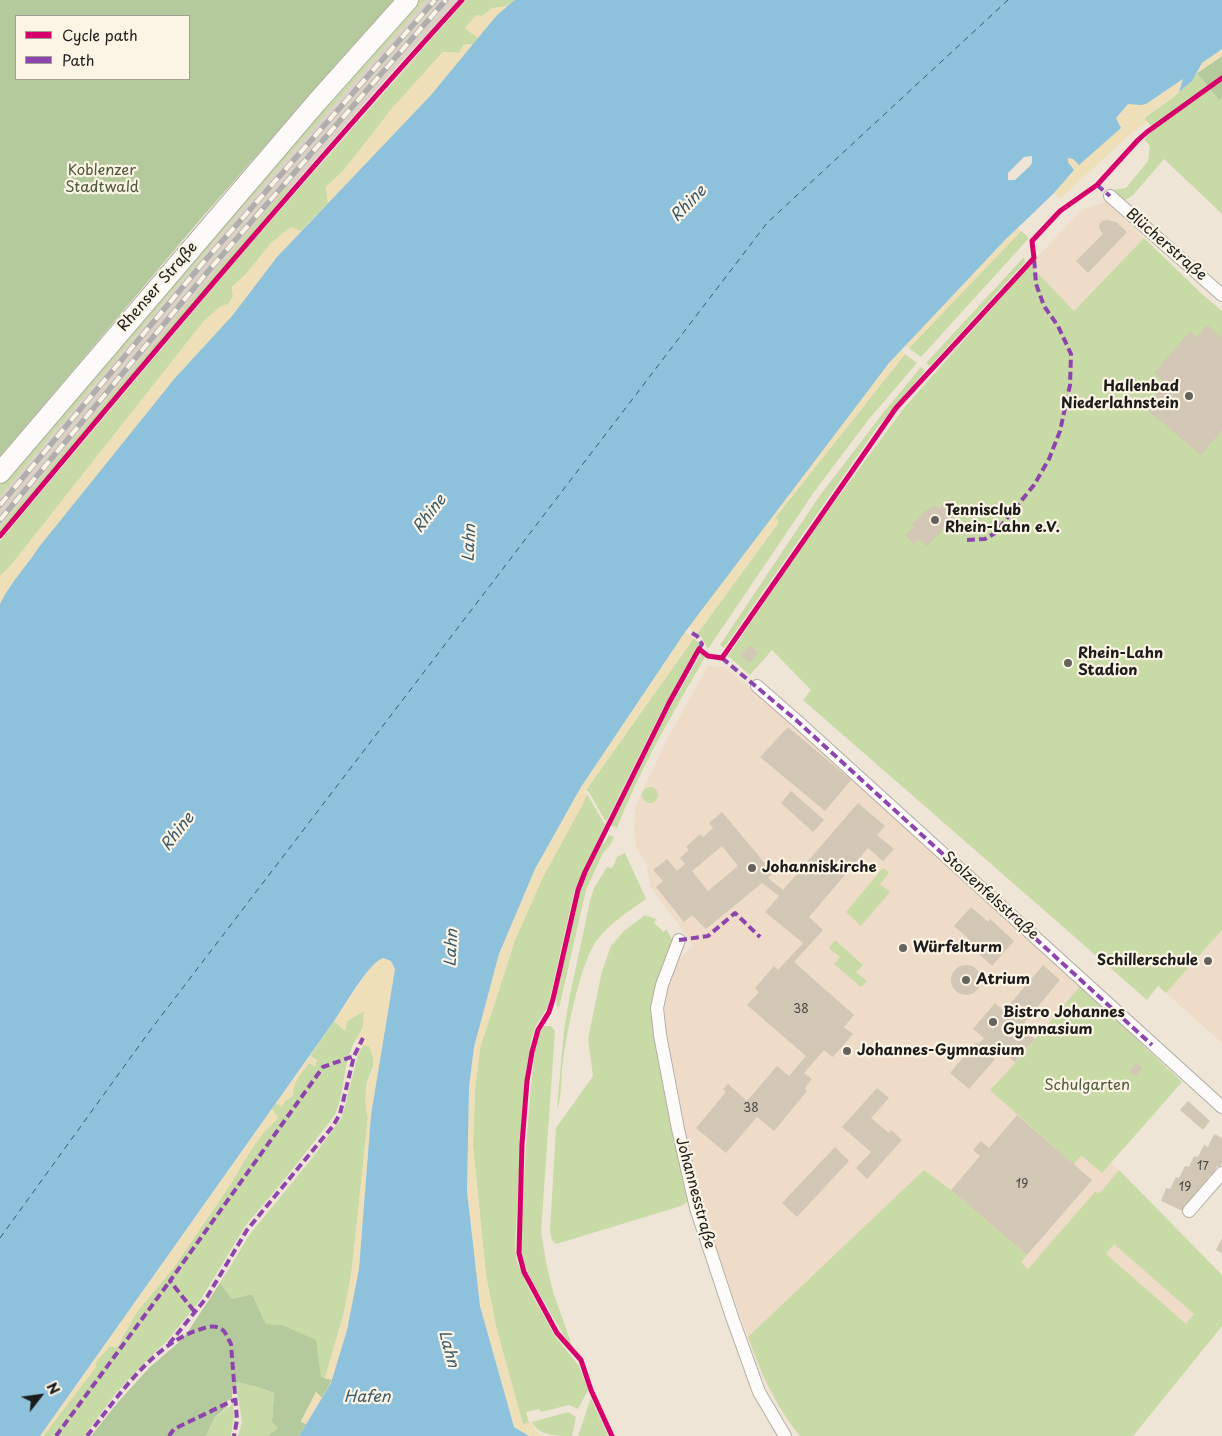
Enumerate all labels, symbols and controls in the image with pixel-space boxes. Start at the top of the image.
legend [15,15,190,80]
text: Cycle path [62,23,138,46]
text: Path [62,48,94,71]
park label: Koblenzer Stadtwald [65,162,139,197]
water label: Rhine [667,182,711,226]
street label: Blücherstraße [1122,205,1210,285]
street label: Rhenser Straße [114,239,202,335]
place label: Hallenbad Niederlahnstein [1061,378,1179,413]
marker: Hallenbad Niederlahnstein [1183,390,1195,402]
water label: Rhine [409,491,451,537]
place label: Tennisclub Rhein-Lahn e.V. [945,502,1060,537]
marker: Tennisclub Rhein-Lahn e.V. [929,514,941,526]
water label: Lahn [459,524,481,562]
place label: Rhein-Lahn Stadion [1078,645,1163,680]
marker: Rhein-Lahn Stadion [1062,657,1074,669]
water label: Rhine [157,809,199,855]
street label: Stolzenfelsstraße [938,848,1042,944]
place label: Johanniskirche [762,859,877,877]
marker: Johanniskirche [746,862,758,874]
water label: Lahn [441,929,463,967]
place label: Würfelturm [913,939,1002,957]
marker: Würfelturm [897,942,909,954]
place label: Schillerschule [1097,952,1198,970]
marker: Schillerschule [1202,955,1214,967]
place label: Atrium [976,971,1030,989]
marker: Atrium [960,974,972,986]
house number: 38 [793,1003,809,1017]
place label: Bistro Johannes Gymnasium [1003,1004,1125,1039]
marker: Bistro Johannes Gymnasium [987,1016,999,1028]
place label: Johannes-Gymnasium [857,1042,1024,1060]
marker: Johannes-Gymnasium [841,1045,853,1057]
park label: Schulgarten [1044,1077,1130,1095]
house number: 38 [743,1102,759,1116]
street label: Johannesstraße [671,1135,719,1251]
house number: 17 [1197,1160,1209,1174]
house number: 19 [1016,1178,1028,1192]
house number: 19 [1179,1181,1191,1195]
water label: Lahn [434,1328,462,1370]
north arrow [15,1371,65,1421]
text: N [42,1378,65,1398]
water label: Hafen [344,1388,390,1408]

